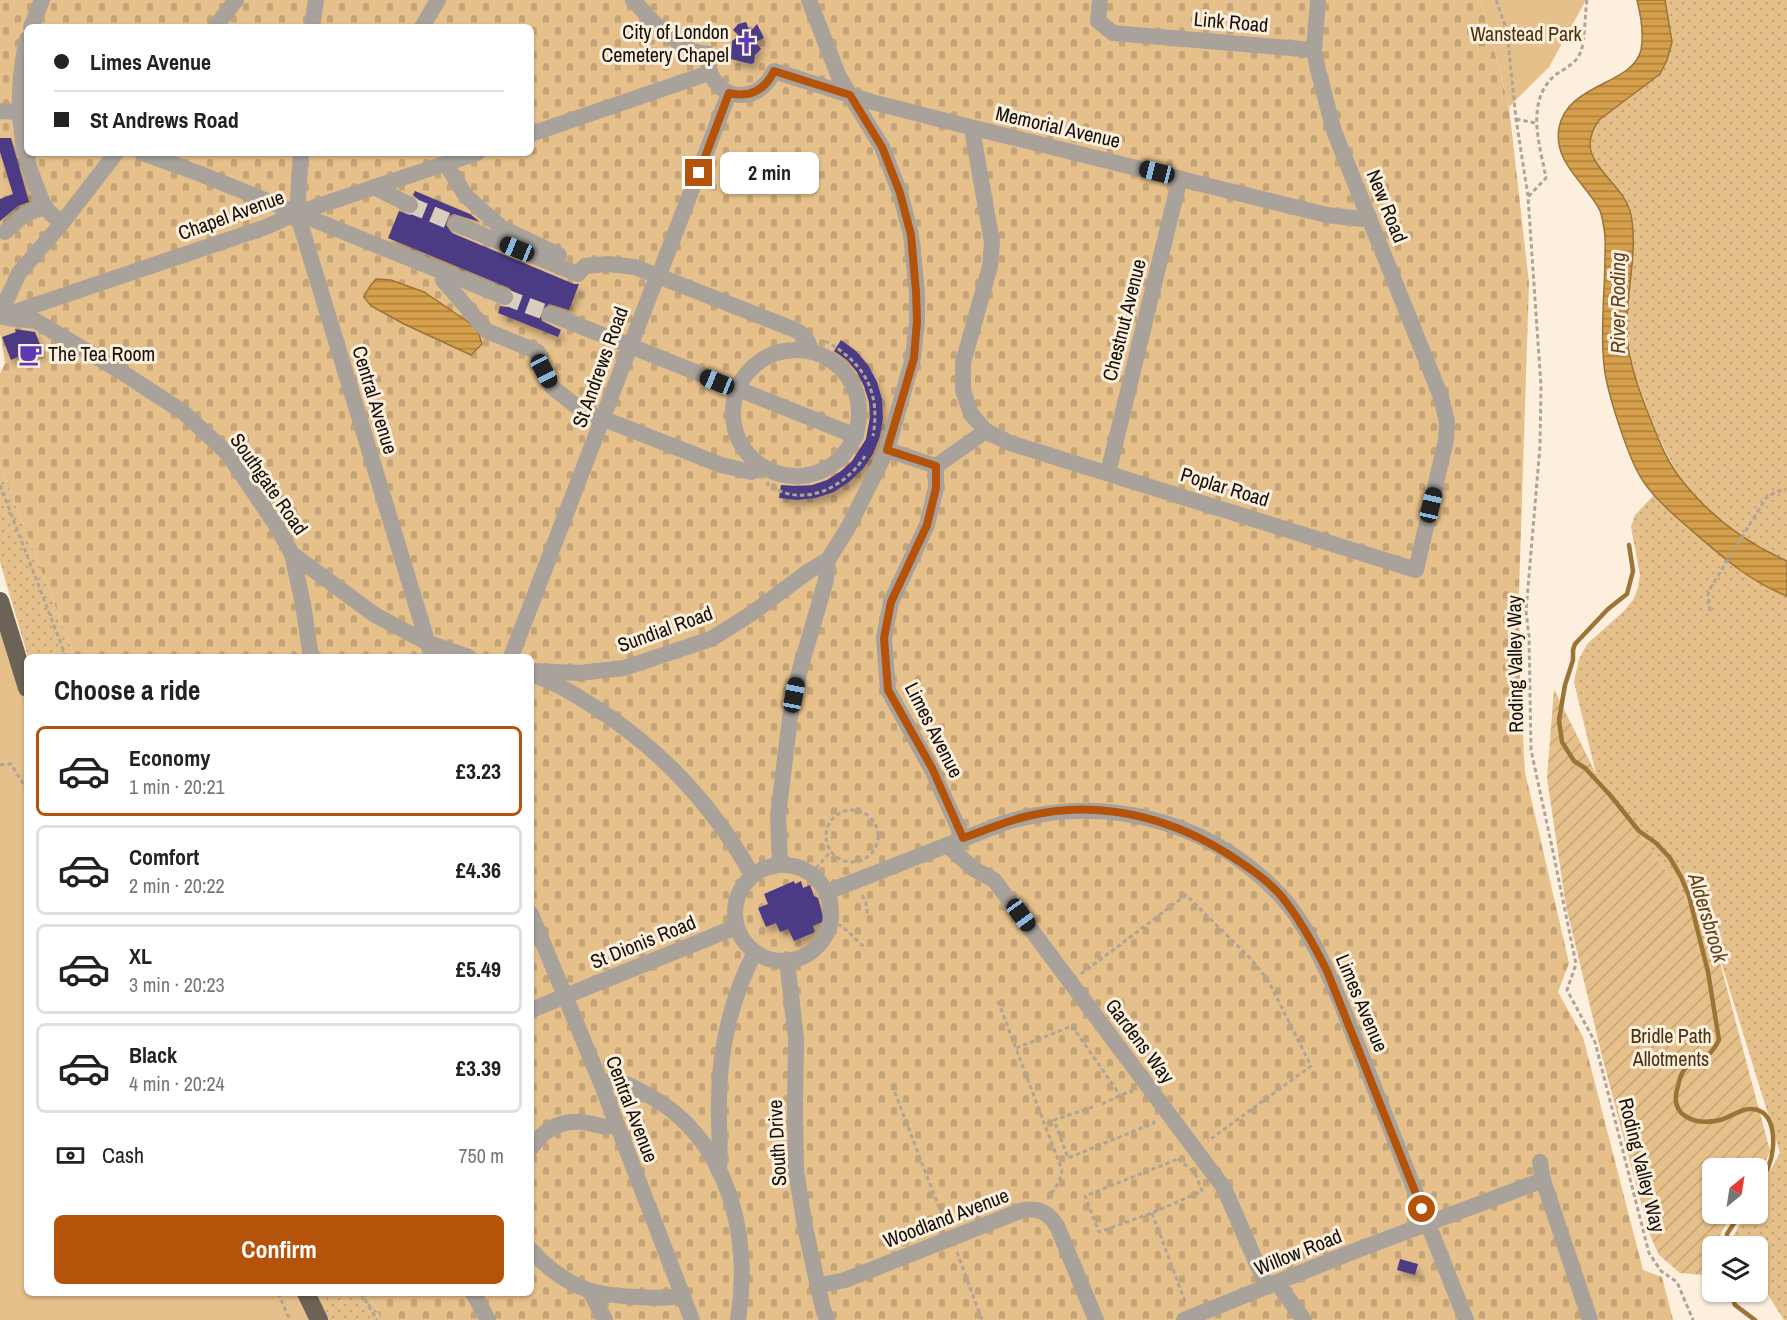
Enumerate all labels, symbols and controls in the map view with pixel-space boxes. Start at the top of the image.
street label: Link Road [1193,5,1269,38]
place label: City of London Cemetery Chapel [601,18,729,68]
park label: Wanstead Park [1470,20,1583,47]
church icon: City of London Cemetery Chapel [734,30,760,56]
text: Limes Avenue [90,47,211,77]
street label: Memorial Avenue [993,99,1123,154]
text: St Andrews Road [90,105,239,135]
callout: 2 min [720,152,819,194]
route end [685,159,712,186]
text: 2 min [748,159,791,186]
car [1137,159,1177,185]
street label: New Road [1361,165,1414,246]
street label: Chapel Avenue [174,183,288,246]
car [497,234,537,264]
water label: River Roding [1603,252,1632,354]
street label: Chestnut Avenue [1095,256,1152,384]
street label: St Andrews Road [565,303,634,431]
place label: The Tea Room [48,340,155,367]
cafe icon: The Tea Room [17,341,43,367]
street label: Central Avenue [346,342,405,457]
car [528,351,560,391]
car [697,367,737,397]
street label: Southgate Road [224,427,314,540]
street label: Poplar Road [1178,460,1273,513]
car [1418,485,1444,525]
street label: Roding Valley Way [1500,594,1529,733]
street label: Sundial Road [614,599,716,658]
text: Choose a ride [54,672,200,708]
car [782,676,806,714]
street label: Limes Avenue [899,677,970,782]
text: Economy [129,743,210,773]
icon: car [57,744,111,798]
text: £3.23 [456,756,501,786]
text: 1 min · 20:21 [129,773,225,800]
text: Comfort [129,842,199,872]
icon: car [57,843,111,897]
text: £4.36 [456,855,501,885]
water label: Aldersbrook [1681,869,1736,967]
text: 2 min · 20:22 [129,872,225,899]
car [1003,895,1039,935]
street label: St Dionis Road [586,908,699,975]
text: XL [129,941,152,971]
icon: car [57,942,111,996]
street label: Limes Avenue [1330,950,1395,1056]
text: £5.49 [456,954,501,984]
text: 3 min · 20:23 [129,971,225,998]
street label: Gardens Way [1100,993,1182,1089]
park label: Bridle Path Allotments [1630,1022,1712,1072]
text: Black [129,1040,177,1070]
icon: car [57,1041,111,1095]
street label: Central Avenue [600,1052,665,1166]
text: £3.39 [456,1053,501,1083]
text: 4 min · 20:24 [129,1070,225,1097]
street label: Roding Valley Way [1613,1095,1672,1236]
street label: South Drive [761,1099,792,1187]
icon: cash [54,1139,87,1172]
text: Cash [102,1140,144,1170]
text: 750 m [458,1142,504,1169]
north arrow [1702,1158,1768,1224]
map controls [1702,1158,1768,1302]
street label: Woodland Avenue [879,1181,1013,1254]
route start [1408,1195,1435,1222]
button: Confirm [54,1215,504,1284]
street label: Willow Road [1250,1222,1346,1281]
button: layers [1702,1236,1768,1302]

